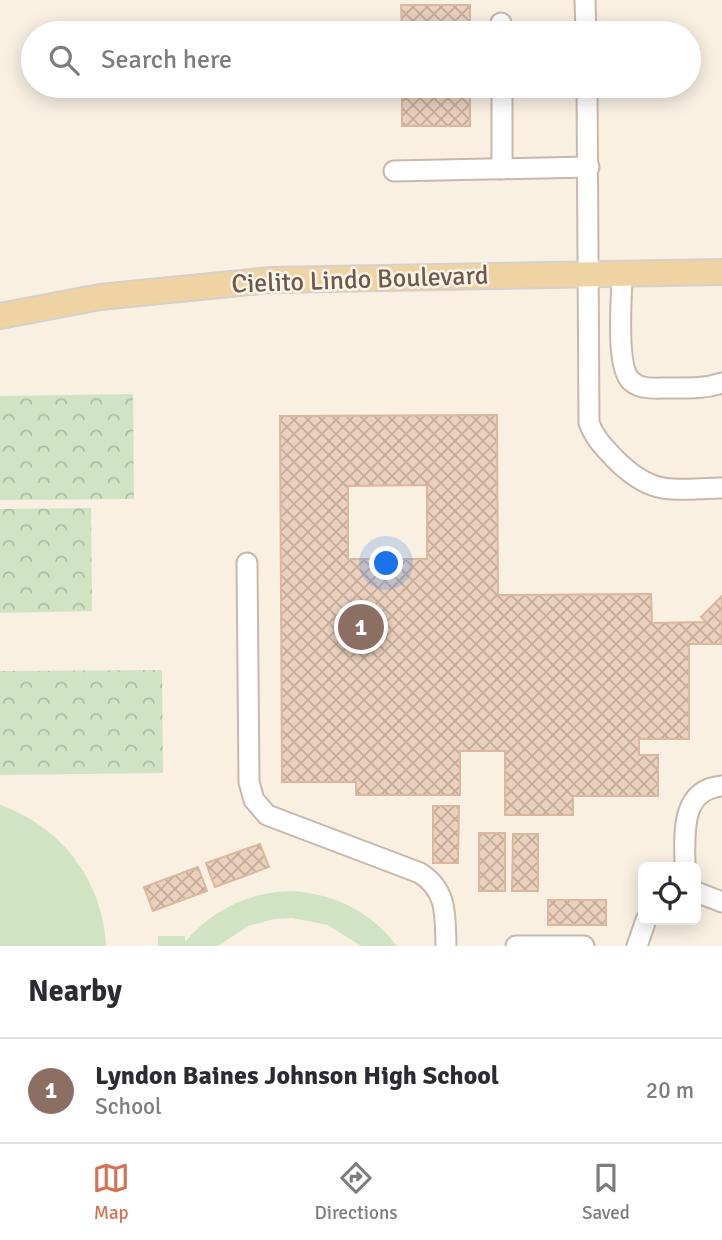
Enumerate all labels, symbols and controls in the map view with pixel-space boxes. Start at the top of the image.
search box [21,21,701,98]
icon: search [45,41,83,79]
text: Search here [101,44,232,76]
street label: Cielito Lindo Boulevard [231,260,489,300]
your location [369,546,403,580]
pin: 1 [338,601,384,653]
map controls [638,862,701,925]
button: locate [638,862,701,925]
text: Nearby [28,973,122,1010]
text: Lyndon Baines Johnson High School [95,1060,499,1092]
text: 1 [45,1076,57,1105]
text: 20 m [646,1076,694,1105]
text: School [95,1092,162,1121]
tab: Map [92,1159,130,1225]
tab: Directions [315,1159,398,1225]
tab: Saved [582,1159,630,1225]

